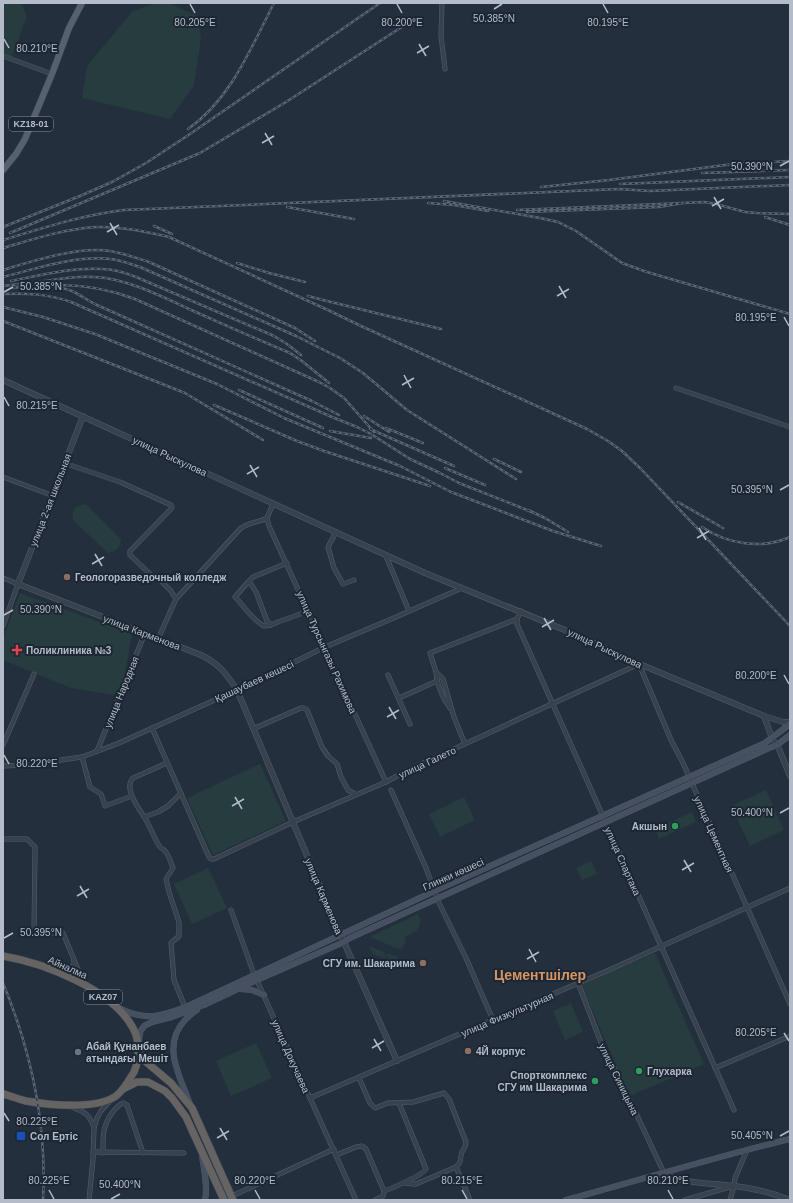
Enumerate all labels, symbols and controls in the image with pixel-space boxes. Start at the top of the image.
text: 50.385°N [473,13,515,24]
text: 80.205°E [174,17,216,28]
text: 80.200°E [381,17,423,28]
text: 80.195°E [587,17,629,28]
text: 80.210°E [16,43,58,54]
road number: KZ18-01 [9,117,53,131]
text: 50.390°N [731,161,773,172]
text: 50.385°N [20,281,62,292]
text: 80.195°E [735,312,777,323]
text: 80.215°E [16,400,58,411]
street label: улица Рыскулова [131,434,209,479]
street label: улица 2-ая школьная [28,452,73,548]
text: 50.395°N [731,484,773,495]
marker: Геологоразведочный колледж [62,572,72,582]
place label: Геологоразведочный колледж [75,572,227,583]
street label: улица Турсынгазы Рахимова [294,589,359,716]
text: 50.390°N [20,604,62,615]
street label: улица Карменова [102,613,182,652]
street label: улица Рыскулова [566,626,644,671]
marker: Поликлиника №3 [11,644,23,656]
place label: Поликлиника №3 [26,645,112,656]
street label: улица Народная [102,655,141,730]
street label: Қашаубаев көшесі [213,658,295,704]
text: 80.200°E [735,670,777,681]
street label: улица Галето [397,744,458,780]
text: 80.220°E [16,758,58,769]
street label: улица Цементная [692,794,735,874]
text: 50.400°N [731,807,773,818]
place label: Акшын [632,821,667,832]
marker: Акшын [670,821,680,831]
street label: улица Спартака [602,825,643,898]
street label: Глинки көшесі [421,856,485,893]
street label: улица Карменова [303,857,345,936]
text: 50.395°N [20,927,62,938]
street label: Айналма [47,954,89,981]
place label: СГУ им. Шакарима [323,958,415,969]
marker: СГУ им. Шакарима [418,958,428,968]
district label: Цементшілер [494,967,586,983]
road number: KAZ07 [84,990,122,1004]
street label: улица Физкультурная [459,990,555,1039]
street label: улица Докучаева [269,1018,312,1095]
text: 80.205°E [735,1027,777,1038]
place label: Абай Құнанбаев атындағы Мешіт [86,1041,168,1064]
street label: улица Синицына [596,1042,641,1117]
place label: 4Й корпус [476,1045,526,1057]
marker: 4Й корпус [463,1046,473,1056]
marker: Абай Құнанбаев атындағы Мешіт [73,1047,83,1057]
marker: Глухарка [634,1066,644,1076]
place label: Глухарка [647,1066,692,1077]
place label: Спорткомплекс СГУ им Шакарима [498,1070,587,1093]
marker: Спорткомплекс СГУ им Шакарима [590,1076,600,1086]
text: 80.225°E [16,1116,58,1127]
marker: Сол Ертіс [15,1130,27,1142]
text: 50.405°N [731,1130,773,1141]
place label: Сол Ертіс [30,1131,79,1142]
text: 80.225°E [28,1175,70,1186]
text: 80.220°E [234,1175,276,1186]
text: 80.215°E [441,1175,483,1186]
text: 80.210°E [647,1175,689,1186]
text: 50.400°N [99,1179,141,1190]

